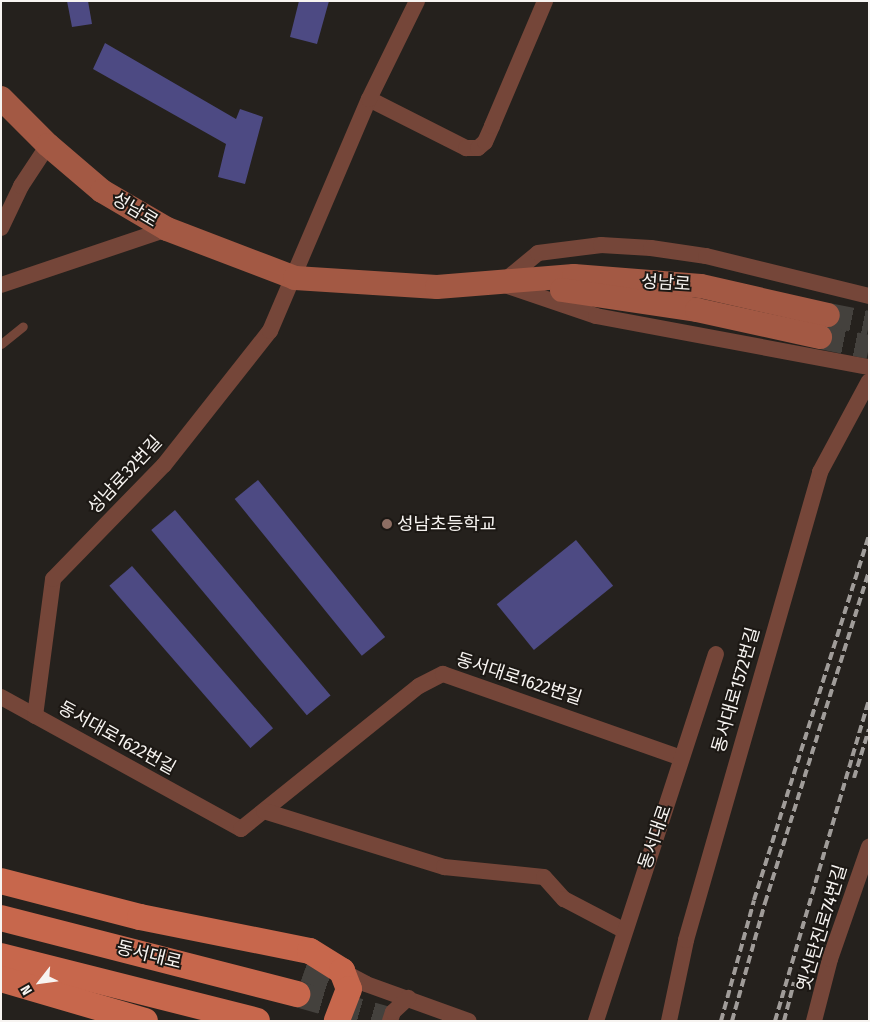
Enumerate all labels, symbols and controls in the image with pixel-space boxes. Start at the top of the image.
street label: 성남로 [108,188,162,232]
street label: 성남로 [640,270,692,296]
street label: 성남로32번길 [83,432,167,518]
place label: 성남초등학교 [397,513,496,535]
marker: 성남초등학교 [381,518,393,530]
street label: 동서대로1572번길 [708,625,764,755]
street label: 동서대로1622번길 [453,648,585,710]
street label: 동서대로1622번길 [54,697,180,779]
street label: 동서대로 [634,802,676,872]
street label: 옛신탄진로74번길 [792,862,852,994]
street label: 동서대로 [114,937,184,973]
north arrow [15,957,65,1007]
text: N [17,982,36,998]

